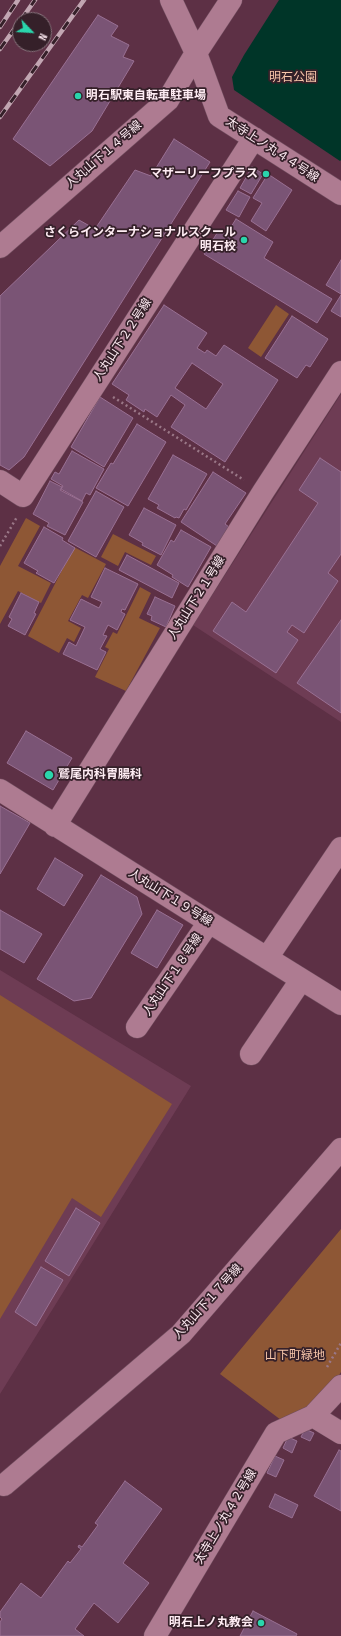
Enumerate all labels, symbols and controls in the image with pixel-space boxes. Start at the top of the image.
north arrow [12,12,52,52]
text: N [35,31,50,42]
park label: 明石公園 [269,71,317,85]
place label: 明石駅東自転車駐車場 [86,89,206,103]
marker: 明石駅東自転車駐車場 [73,91,83,101]
street label: 太寺上ノ丸４４号線 [223,115,321,185]
street label: 人丸山下１４号線 [63,118,145,192]
place label: マザーリーフプラス [150,167,258,181]
marker: マザーリーフプラス [261,169,271,179]
place label: さくらインターナショナルスクール 明石校 [44,226,236,254]
marker: さくらインターナショナルスクール 明石校 [239,235,249,245]
street label: 人丸山下２２号線 [91,296,155,384]
street label: 人丸山下２１号線 [165,553,229,643]
place label: 鷲尾内科胃腸科 [58,768,142,782]
marker: 鷲尾内科胃腸科 [43,769,55,781]
street label: 人丸山下１９号線 [125,866,215,930]
street label: 人丸山下１８号線 [140,931,206,1019]
street label: 人丸山下１７号線 [171,1262,245,1342]
park label: 山下町緑地 [265,1349,325,1363]
street label: 太寺上ノ丸４２号線 [192,1467,260,1567]
place label: 明石上ノ丸教会 [169,1616,253,1630]
marker: 明石上ノ丸教会 [256,1618,266,1628]

